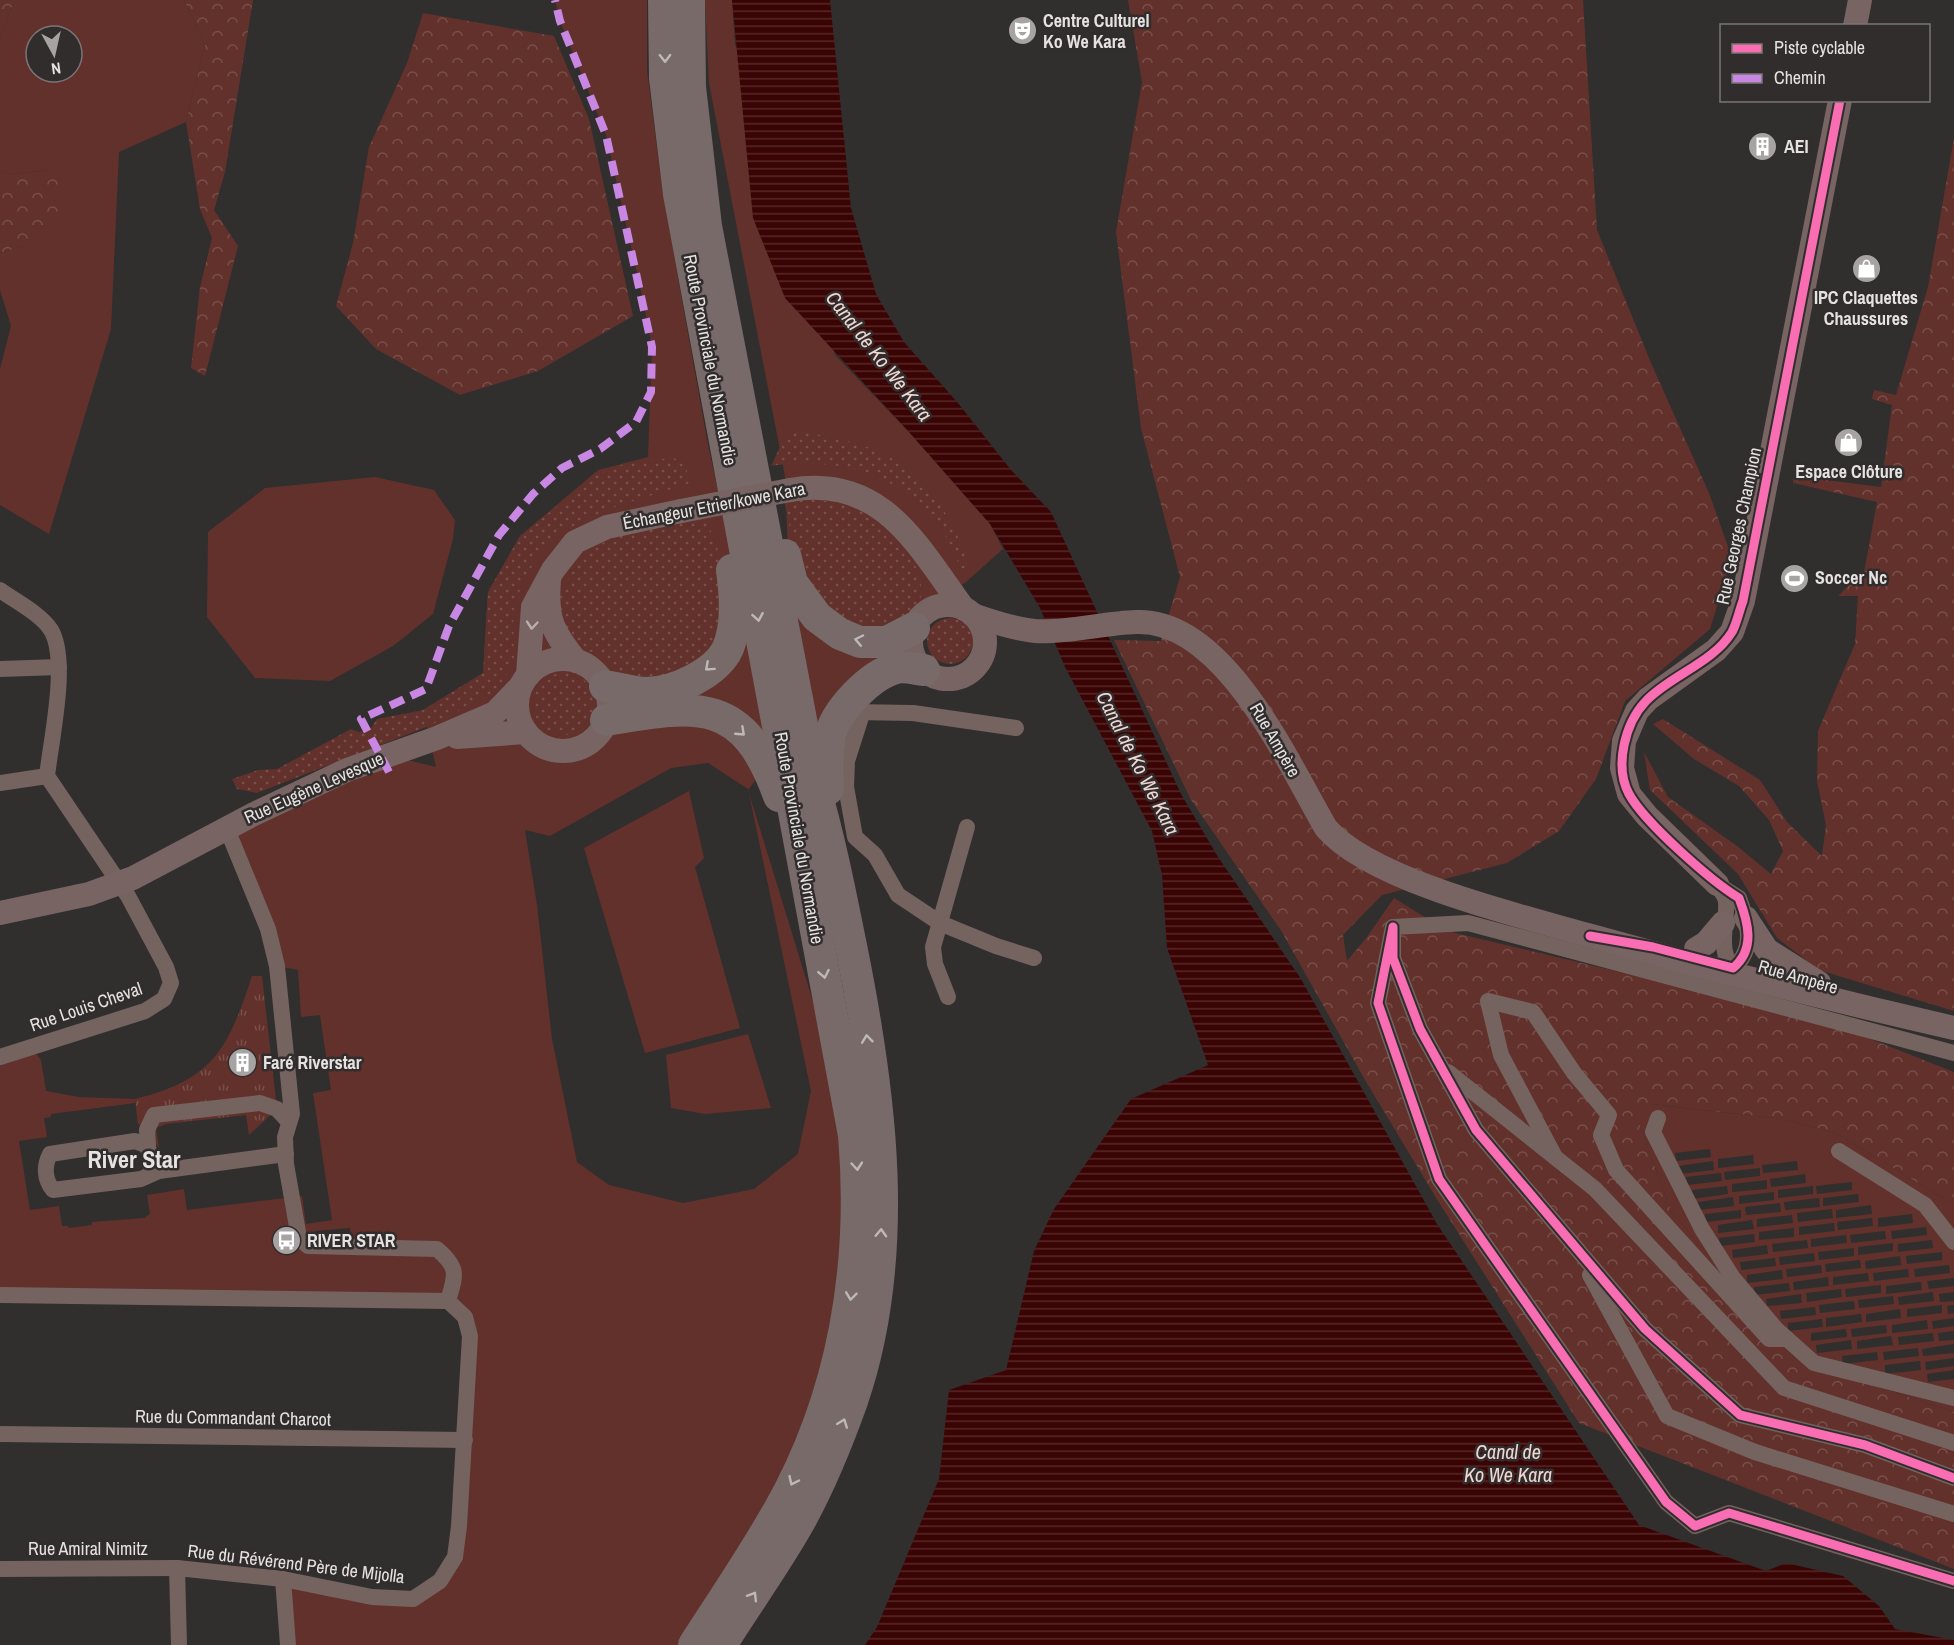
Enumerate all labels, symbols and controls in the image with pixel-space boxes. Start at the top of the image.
place label: Centre Culturel Ko We Kara [1043,8,1150,54]
theatre icon: Centre Culturel Ko We Kara [1006,15,1038,47]
north arrow [24,24,84,84]
legend [1720,24,1930,102]
text: Piste cyclable [1774,35,1865,60]
one-way arrow [659,54,671,63]
text: N [50,57,62,80]
text: Chemin [1774,65,1826,90]
building icon: AEI [1747,131,1779,163]
place label: AEI [1784,134,1809,159]
street label: Route Provinciale du Normandie [678,252,743,468]
shop icon: IPC Claquettes Chaussures [1850,253,1882,285]
water label: Canal de Ko We Kara [820,285,939,426]
place label: IPC Claquettes Chaussures [1814,285,1918,331]
shop icon: Espace Clôture [1833,427,1865,459]
street label: Rue Georges Champion [1710,445,1767,607]
place label: Espace Clôture [1795,459,1903,484]
street label: Échangeur Etrier/kowe Kara [621,476,807,535]
sports icon: Soccer Nc [1778,562,1810,594]
place label: Soccer Nc [1815,565,1887,590]
one-way arrow [751,612,764,622]
one-way arrow [526,621,539,630]
one-way arrow [854,634,864,647]
one-way arrow [706,660,716,671]
water label: Canal de Ko We Kara [1090,686,1186,839]
street label: Rue Ampère [1244,698,1307,782]
one-way arrow [735,725,745,736]
street label: Route Provinciale du Normandie [769,730,830,946]
street label: Rue Eugène Levesque [240,746,387,830]
street label: Rue Ampère [1755,953,1841,1000]
one-way arrow [817,969,830,979]
street label: Rue Louis Cheval [26,976,145,1037]
one-way arrow [862,1034,874,1044]
building icon: Faré Riverstar [226,1047,258,1079]
place label: Faré Riverstar [263,1050,362,1075]
district label: River Star [88,1143,181,1175]
one-way arrow [850,1162,863,1171]
bus stop icon: RIVER STAR [270,1225,302,1257]
place label: RIVER STAR [307,1228,396,1253]
one-way arrow [874,1229,887,1238]
one-way arrow [845,1292,857,1301]
street label: Rue du Commandant Charcot [135,1403,331,1432]
one-way arrow [836,1419,848,1430]
water label: Canal de Ko We Kara [1464,1438,1552,1488]
one-way arrow [788,1475,800,1486]
street label: Rue Amiral Nimitz [28,1536,148,1561]
street label: Rue du Révérend Père de Mijolla [186,1538,406,1589]
one-way arrow [745,1591,756,1602]

